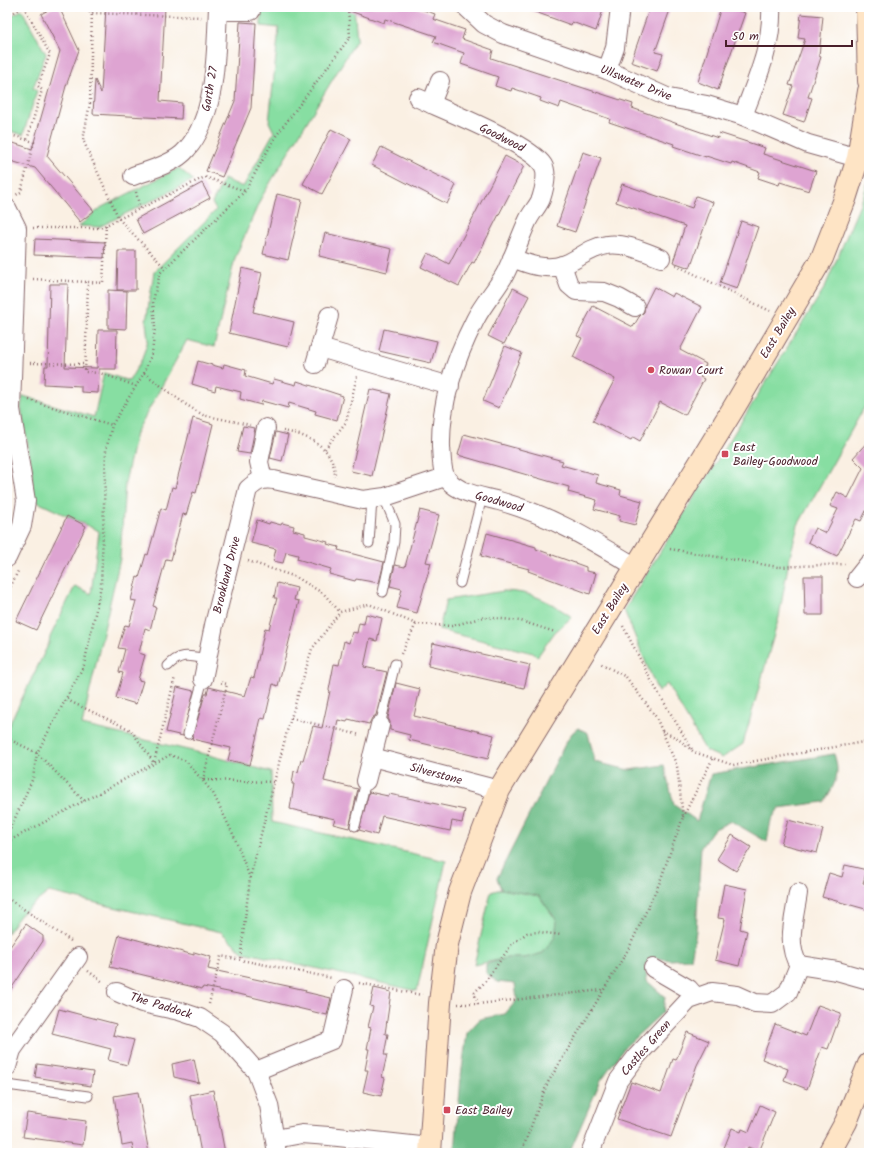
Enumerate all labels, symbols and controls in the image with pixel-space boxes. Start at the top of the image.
scale bar [726,22,852,48]
text: 50 m [732,27,759,46]
street label: Ullswater Drive [597,60,675,106]
street label: Garth 27 [197,65,223,113]
street label: Goodwood [476,118,529,158]
street label: East Bailey [755,303,801,362]
place label: Rowan Court [659,361,724,380]
marker: Rowan Court [646,365,656,375]
place label: East Bailey-Goodwood [733,438,819,471]
marker: East Bailey-Goodwood [720,449,730,459]
street label: Goodwood [473,486,526,518]
street label: Brookland Drive [208,534,246,616]
street label: East Bailey [587,579,633,638]
street label: Silverstone [408,758,465,790]
street label: The Paddock [128,988,195,1024]
street label: Castles Green [616,1016,676,1080]
place label: East Bailey [455,1101,513,1120]
marker: East Bailey [442,1105,452,1115]

